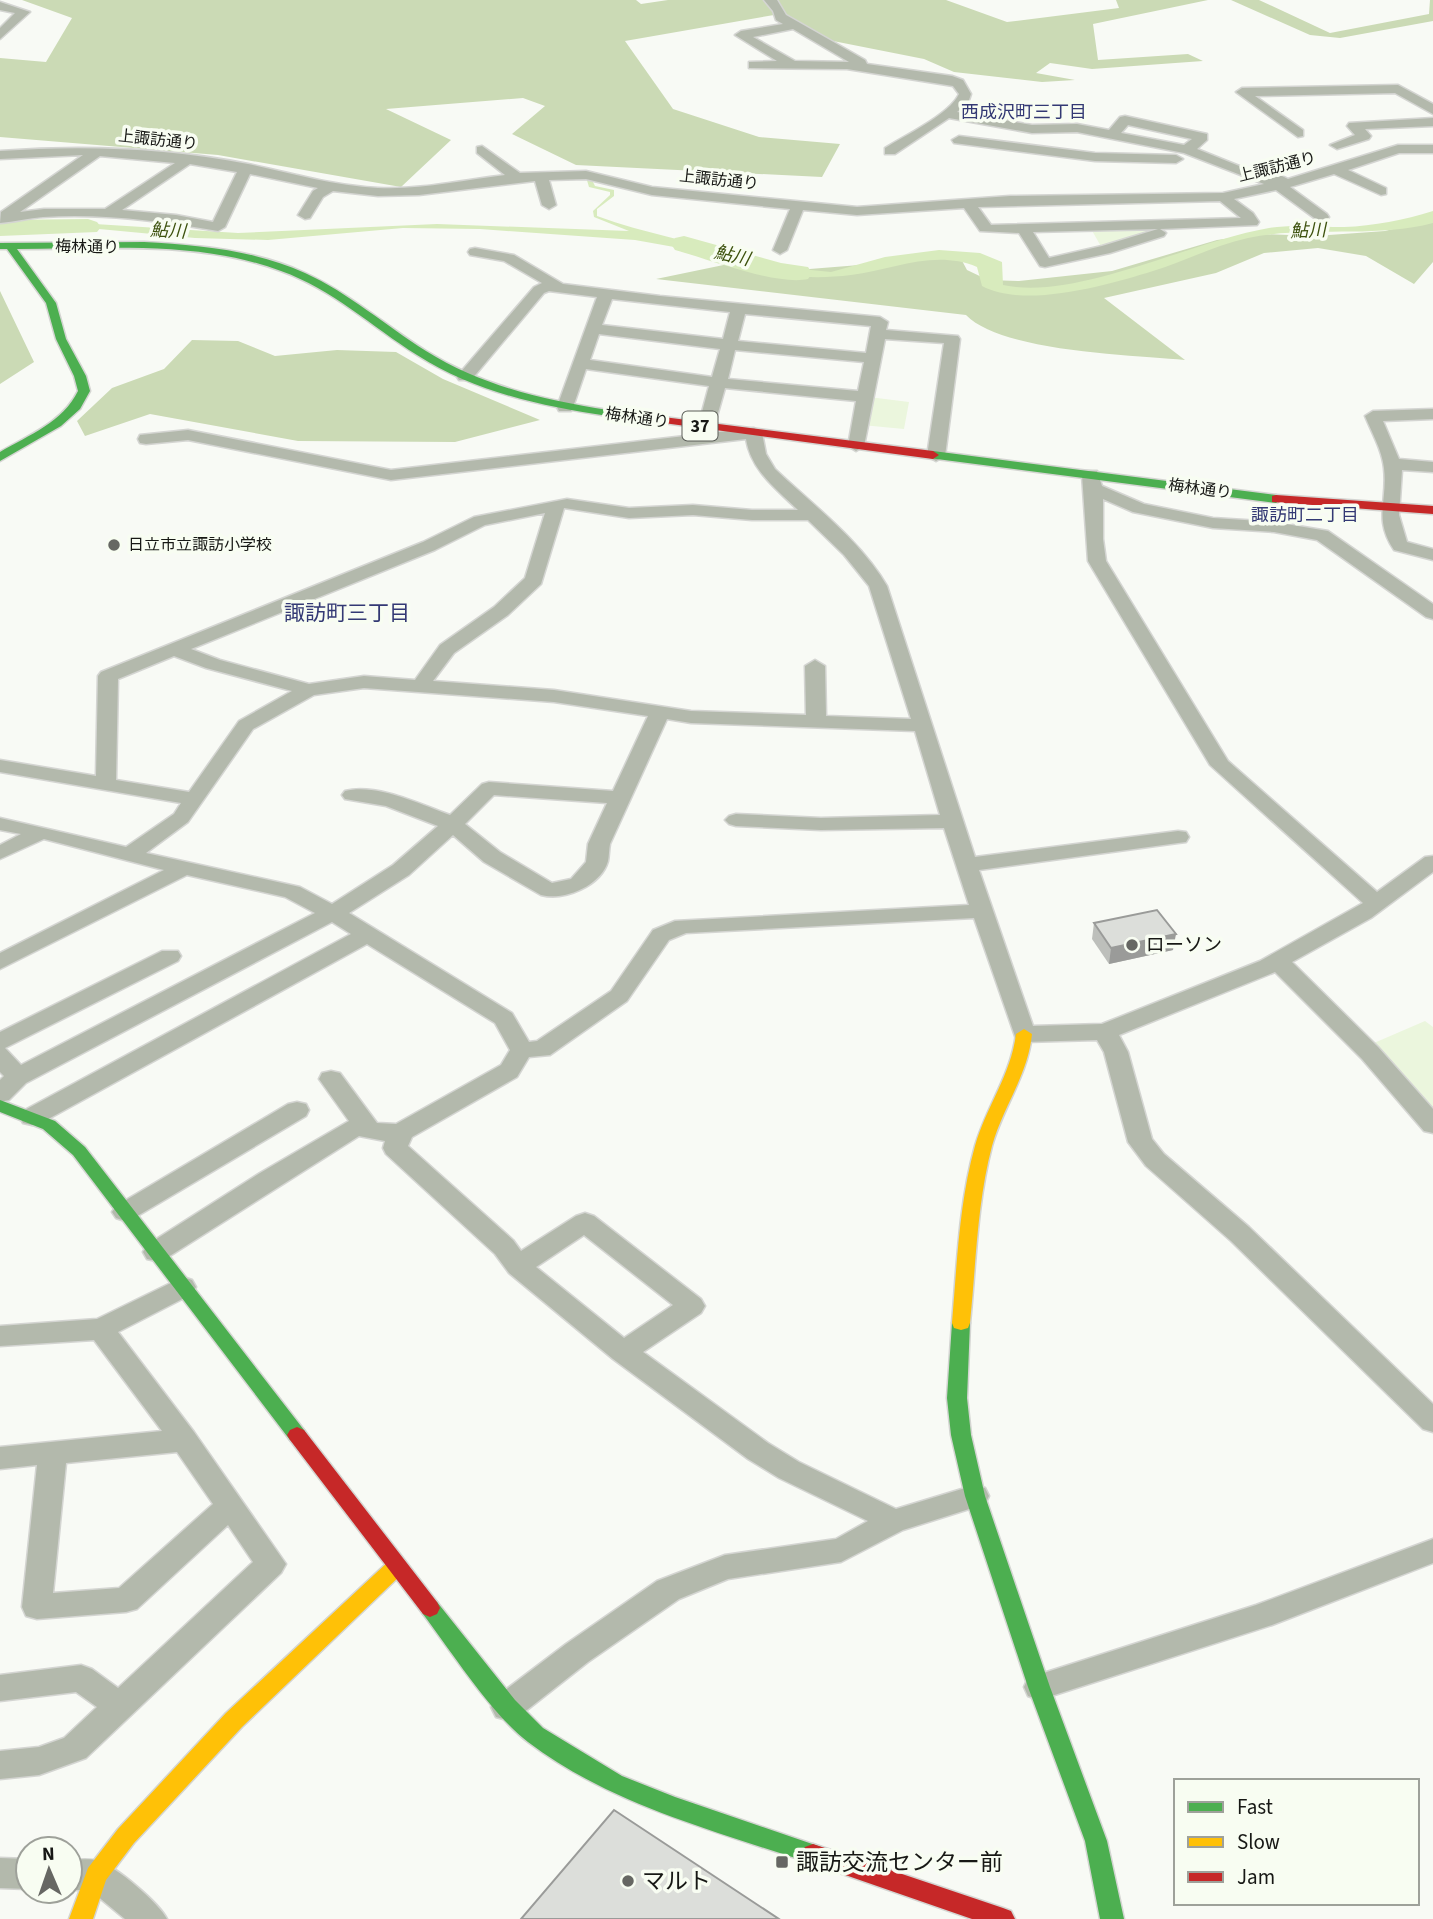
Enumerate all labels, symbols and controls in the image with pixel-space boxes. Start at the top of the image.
district label: 西成沢町三丁目 [961,100,1087,125]
street label: 上諏訪通り [117,125,199,155]
street label: 上諏訪通り [1236,147,1318,187]
street label: 上諏訪通り [678,165,760,195]
water label: 鮎川 [149,218,189,245]
water label: 鮎川 [1290,218,1328,244]
street label: 梅林通り [55,235,119,259]
water label: 鮎川 [712,240,754,273]
street label: 梅林通り [604,403,670,433]
road number: 37 [682,412,718,440]
street label: 梅林通り [1167,474,1233,504]
district label: 諏訪町二丁目 [1251,503,1359,528]
place label: 日立市立諏訪小学校 [128,534,272,556]
marker: 日立市立諏訪小学校 [106,537,122,553]
district label: 諏訪町三丁目 [284,598,410,628]
place label: ローソン [1146,932,1222,959]
marker: ローソン [1124,937,1140,953]
legend [1174,1779,1419,1905]
text: Fast [1237,1792,1273,1822]
text: Slow [1237,1827,1280,1857]
north arrow [14,1835,84,1905]
text: N [42,1841,55,1868]
place label: 諏訪交流センター前 [796,1846,1003,1879]
marker: 諏訪交流センター前 [774,1854,790,1870]
text: Jam [1237,1862,1275,1892]
place label: マルト [642,1865,711,1898]
marker: マルト [620,1873,636,1889]

